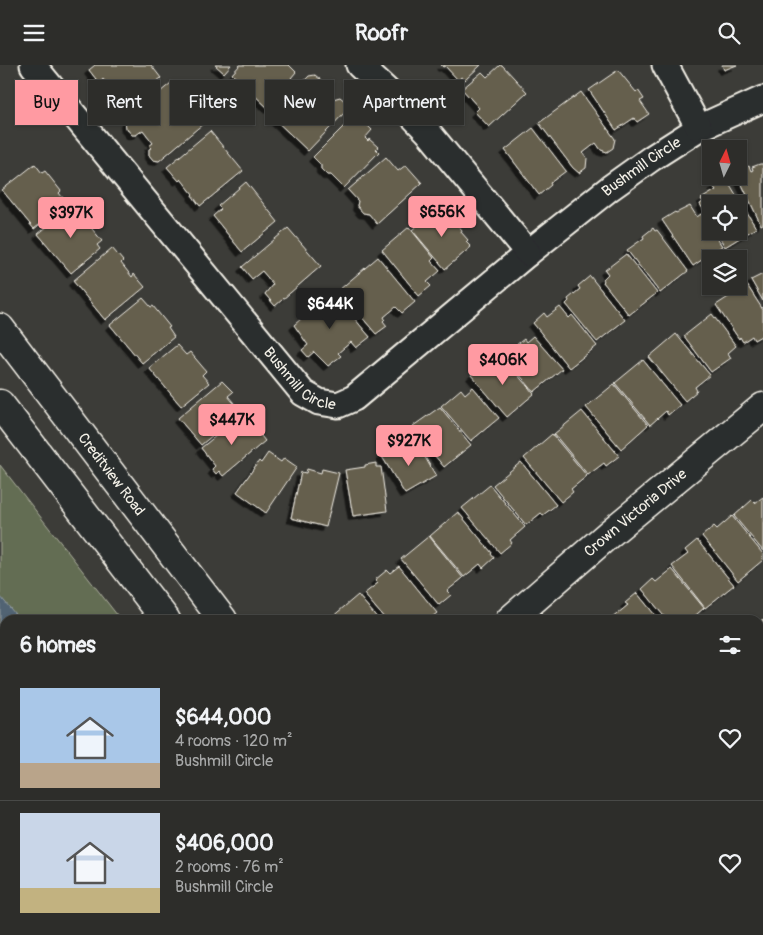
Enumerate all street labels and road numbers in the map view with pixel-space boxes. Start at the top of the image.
street label: Bushmill Circle [598,132,685,200]
street label: Bushmill Circle [260,343,338,414]
street label: Creditview Road [74,429,149,519]
street label: Crown Victoria Drive [580,464,691,561]

